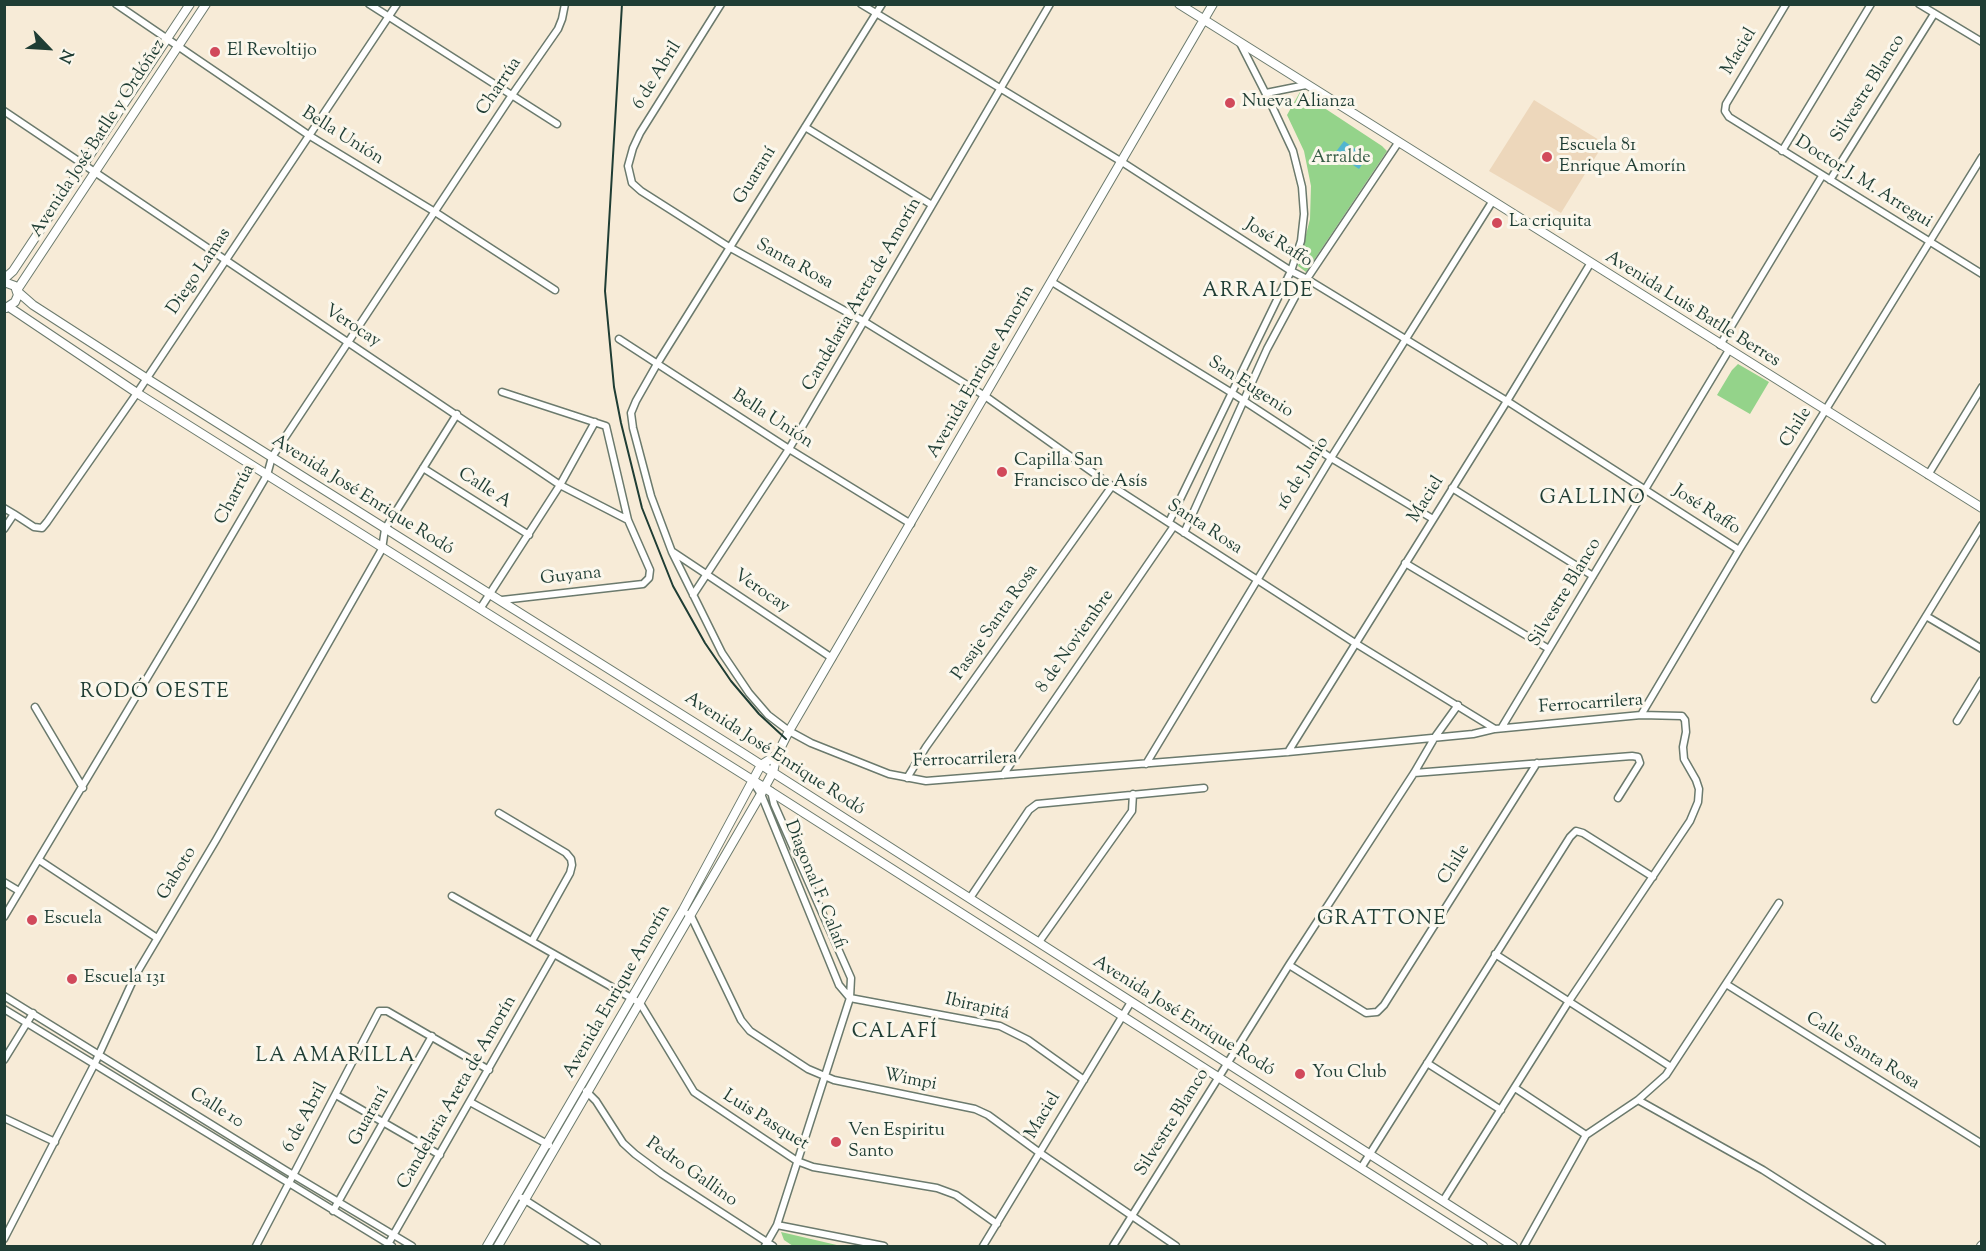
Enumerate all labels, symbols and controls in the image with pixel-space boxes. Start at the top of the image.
north arrow [18,18,78,78]
street label: Maciel [1718,25,1762,79]
street label: Silvestre Blanco [1827,31,1911,147]
street label: Avenida José Batlle y Ordóñez [27,36,171,242]
street label: 6 de Abril [629,38,687,114]
place label: El Revoltijo [227,41,317,63]
text: N [52,45,78,66]
marker: El Revoltijo [208,45,222,59]
street label: Charrúa [473,54,527,120]
place label: Nueva Alianza [1242,92,1355,114]
marker: Nueva Alianza [1223,96,1237,110]
street label: Bella Unión [297,103,387,171]
street label: Doctor J. M. Arregui [1790,132,1936,234]
place label: Escuela 81 Enrique Amorín [1559,136,1686,178]
street label: Guaraní [730,143,782,209]
park label: Arralde [1311,148,1371,170]
marker: Escuela 81 Enrique Amorín [1540,150,1554,164]
street label: Candelaria Areta de Amorín [799,194,927,396]
place label: La criquita [1509,212,1592,234]
street label: José Raffo [1240,215,1316,273]
marker: La criquita [1490,216,1504,230]
street label: Diego Lamas [163,225,237,319]
street label: Santa Rosa [751,235,837,295]
street label: Avenida Luis Batlle Berres [1600,247,1784,373]
district label: ARRALDE [1202,281,1314,305]
street label: Avenida Enrique Amorín [924,282,1040,462]
street label: Verocay [320,301,384,353]
street label: San Eugenio [1203,352,1297,424]
street label: Bella Unión [727,386,817,454]
street label: Chile [1776,404,1818,452]
street label: Avenida José Enrique Rodó [267,431,457,561]
street label: 16 de Junio [1273,433,1335,515]
place label: Capilla San Francisco de Asís [1014,451,1147,494]
street label: Charrúa [211,461,261,529]
street label: Calle A [453,464,515,514]
marker: Capilla San Francisco de Asís [995,465,1009,479]
street label: Maciel [1404,473,1450,527]
street label: José Raffo [1668,481,1744,541]
district label: GALLINO [1540,488,1646,512]
street label: Santa Rosa [1162,496,1246,560]
street label: Silvestre Blanco [1525,535,1607,651]
street label: Pasaje Santa Rosa [948,561,1044,685]
street label: Guyana [539,563,603,591]
street label: Verocay [729,565,793,619]
street label: 8 de Noviembre [1032,586,1120,698]
district label: RODÓ OESTE [80,682,230,706]
street label: Avenida José Enrique Rodó [680,689,868,821]
street label: Ferrocarrilera [1538,691,1644,719]
street label: Ferrocarrilera [912,748,1018,774]
street label: Diagonal F. Calafi [778,817,850,953]
street label: Chile [1434,841,1476,889]
street label: Gaboto [154,843,202,905]
street label: Avenida Enrique Amorín [560,902,676,1082]
place label: Escuela [44,909,102,931]
district label: GRATTONE [1317,909,1447,933]
marker: Escuela [25,913,39,927]
street label: Avenida José Enrique Rodó [1088,952,1278,1082]
place label: Escuela 131 [84,968,165,990]
marker: Escuela 131 [65,972,79,986]
street label: Ibirapitá [943,990,1011,1026]
street label: Candelaria Areta de Amorín [394,992,522,1194]
street label: Calle Santa Rosa [1801,1008,1923,1096]
district label: CALAFÍ [852,1022,938,1046]
district label: LA AMARILLA [255,1046,417,1070]
place label: You Club [1312,1063,1387,1085]
street label: Wimpi [882,1065,938,1097]
street label: Silvestre Blanco [1131,1065,1215,1181]
marker: You Club [1293,1067,1307,1081]
street label: 6 de Abril [279,1079,333,1157]
street label: Calle 10 [185,1084,247,1134]
street label: Guaraní [345,1084,395,1150]
street label: Luis Pasquet [718,1086,812,1156]
street label: Maciel [1022,1089,1066,1143]
place label: Ven Espiritu Santo [848,1121,945,1164]
street label: Pedro Gallino [641,1134,741,1212]
marker: Ven Espiritu Santo [829,1135,843,1149]

